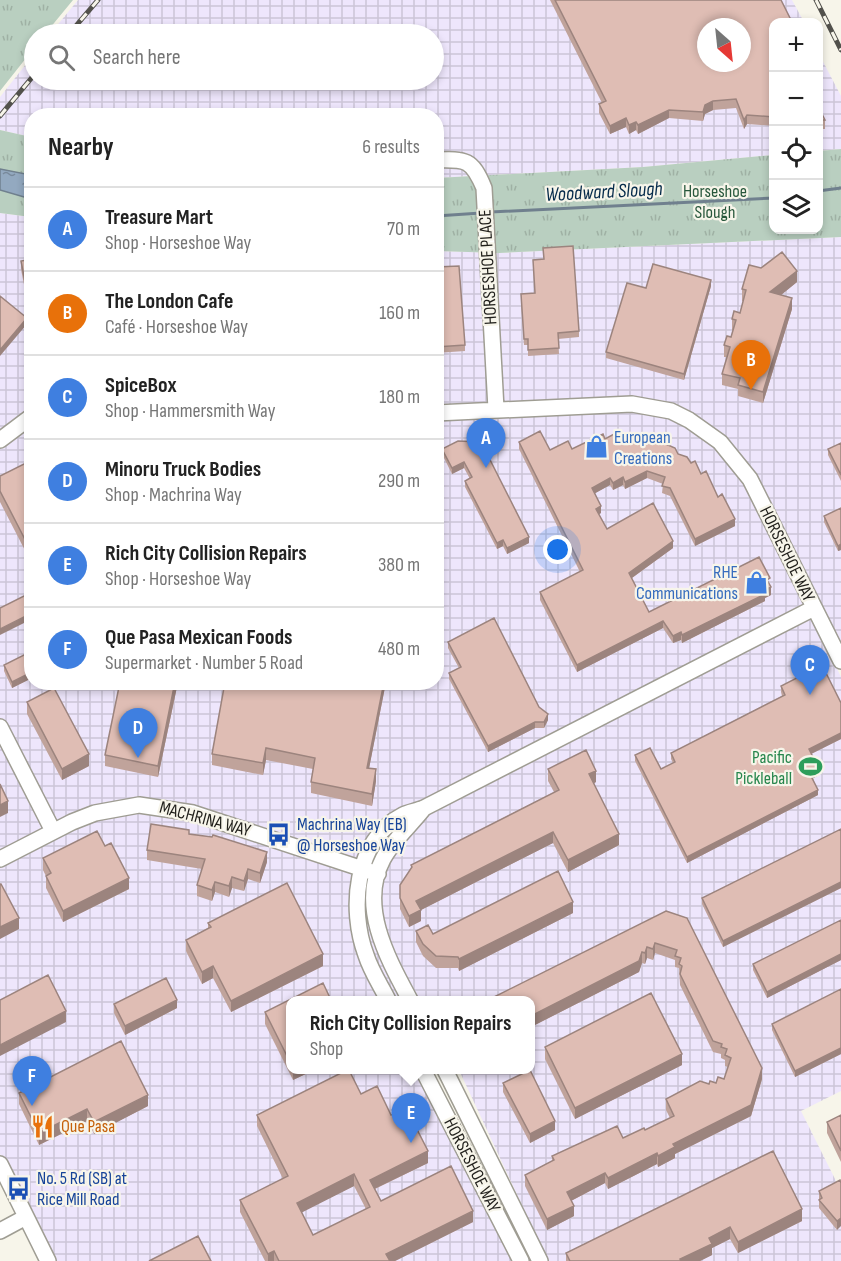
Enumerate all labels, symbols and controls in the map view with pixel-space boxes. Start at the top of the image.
north arrow [697,18,751,72]
map controls [769,18,823,234]
button: + [769,18,823,72]
search box [24,24,444,90]
icon: search [45,41,78,74]
text: Search here [93,44,180,71]
button: − [769,72,823,126]
button: locate [769,126,823,180]
text: Nearby [48,132,114,163]
text: 6 results [362,135,420,159]
water label: Woodward Slough [545,177,663,207]
button: layers [769,180,823,234]
park label: Horseshoe Slough [683,181,747,223]
text: Treasure Mart [105,204,213,231]
street label: HORSESHOE PLACE [474,209,502,325]
text: A [63,217,72,241]
text: 70 m [387,217,420,241]
text: Shop · Horseshoe Way [105,231,251,255]
text: The London Cafe [105,288,233,315]
text: B [63,301,72,325]
text: 160 m [379,301,420,325]
text: Café · Horseshoe Way [105,315,248,339]
pin: B [732,340,771,390]
text: SpiceBox [105,372,177,399]
text: C [62,385,73,409]
text: 180 m [379,385,420,409]
text: Shop · Hammersmith Way [105,399,275,423]
pin: A [466,418,506,468]
place label: European Creations [614,427,672,469]
shop icon: European Creations [583,434,609,460]
text: Minoru Truck Bodies [105,456,261,483]
text: D [62,469,73,493]
text: 290 m [378,469,420,493]
text: Shop · Machrina Way [105,483,242,507]
street label: HORSESHOE WAY [755,503,819,605]
your location [543,535,572,564]
text: Rich City Collision Repairs [105,540,307,567]
text: E [63,553,72,577]
text: 380 m [378,553,420,577]
place label: RHE Communications [636,562,738,604]
text: Shop · Horseshoe Way [105,567,251,591]
shop icon: RHE Communications [743,569,769,595]
text: Que Pasa Mexican Foods [105,624,292,651]
text: F [63,637,72,661]
text: 480 m [378,637,420,661]
pin: C [790,646,830,695]
text: Supermarket · Number 5 Road [105,651,303,675]
pin: D [118,708,158,758]
place label: Pacific Pickleball [735,747,792,789]
sports icon: Pacific Pickleball [797,754,823,780]
street label: MACHRINA WAY [157,797,253,841]
place label: Machrina Way (EB) @ Horseshoe Way [297,814,407,856]
bus stop icon: Machrina Way (EB) @ Horseshoe Way [266,821,292,847]
popup [286,996,535,1074]
text: Rich City Collision Repairs [310,1010,511,1037]
text: Shop [310,1037,343,1061]
pin: F [12,1056,51,1106]
pin: E [392,1094,430,1143]
restaurant icon: Que Pasa [30,1113,56,1139]
street label: HORSESHOE WAY [439,1114,505,1216]
place label: Que Pasa [61,1116,115,1137]
place label: No. 5 Rd (SB) at Rice Mill Road [37,1168,128,1210]
bus stop icon: No. 5 Rd (SB) at Rice Mill Road [6,1175,32,1201]

